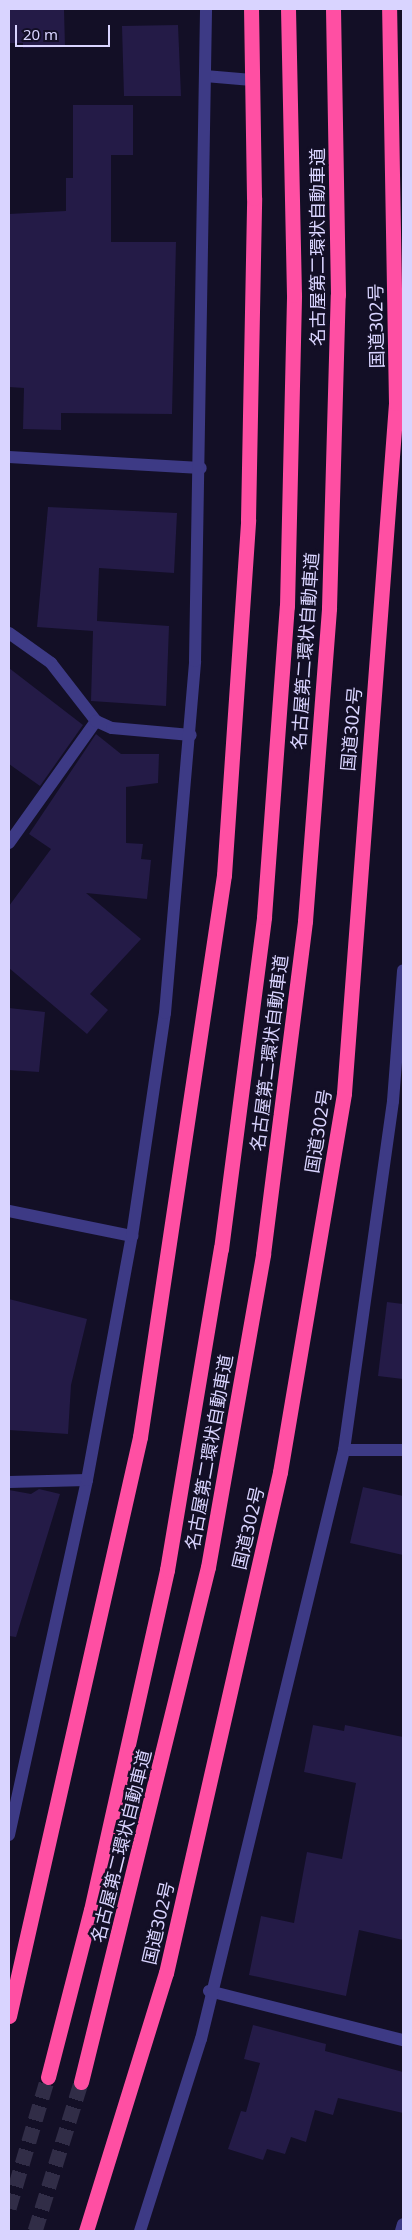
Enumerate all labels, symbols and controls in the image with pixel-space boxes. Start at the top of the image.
scale bar [18,15,112,47]
text: 20 m [23,24,58,44]
street label: 名古屋第二環状自動車道 [306,148,328,346]
street label: 国道302号 [364,283,388,369]
street label: 名古屋第二環状自動車道 [287,551,323,751]
street label: 国道302号 [337,686,365,772]
street label: 名古屋第二環状自動車道 [246,953,292,1153]
street label: 国道302号 [301,1087,335,1175]
street label: 名古屋第二環状自動車道 [181,1353,237,1551]
street label: 国道302号 [228,1484,268,1572]
street label: 名古屋第二環状自動車道 [87,1747,155,1945]
street label: 国道302号 [138,1879,178,1967]

